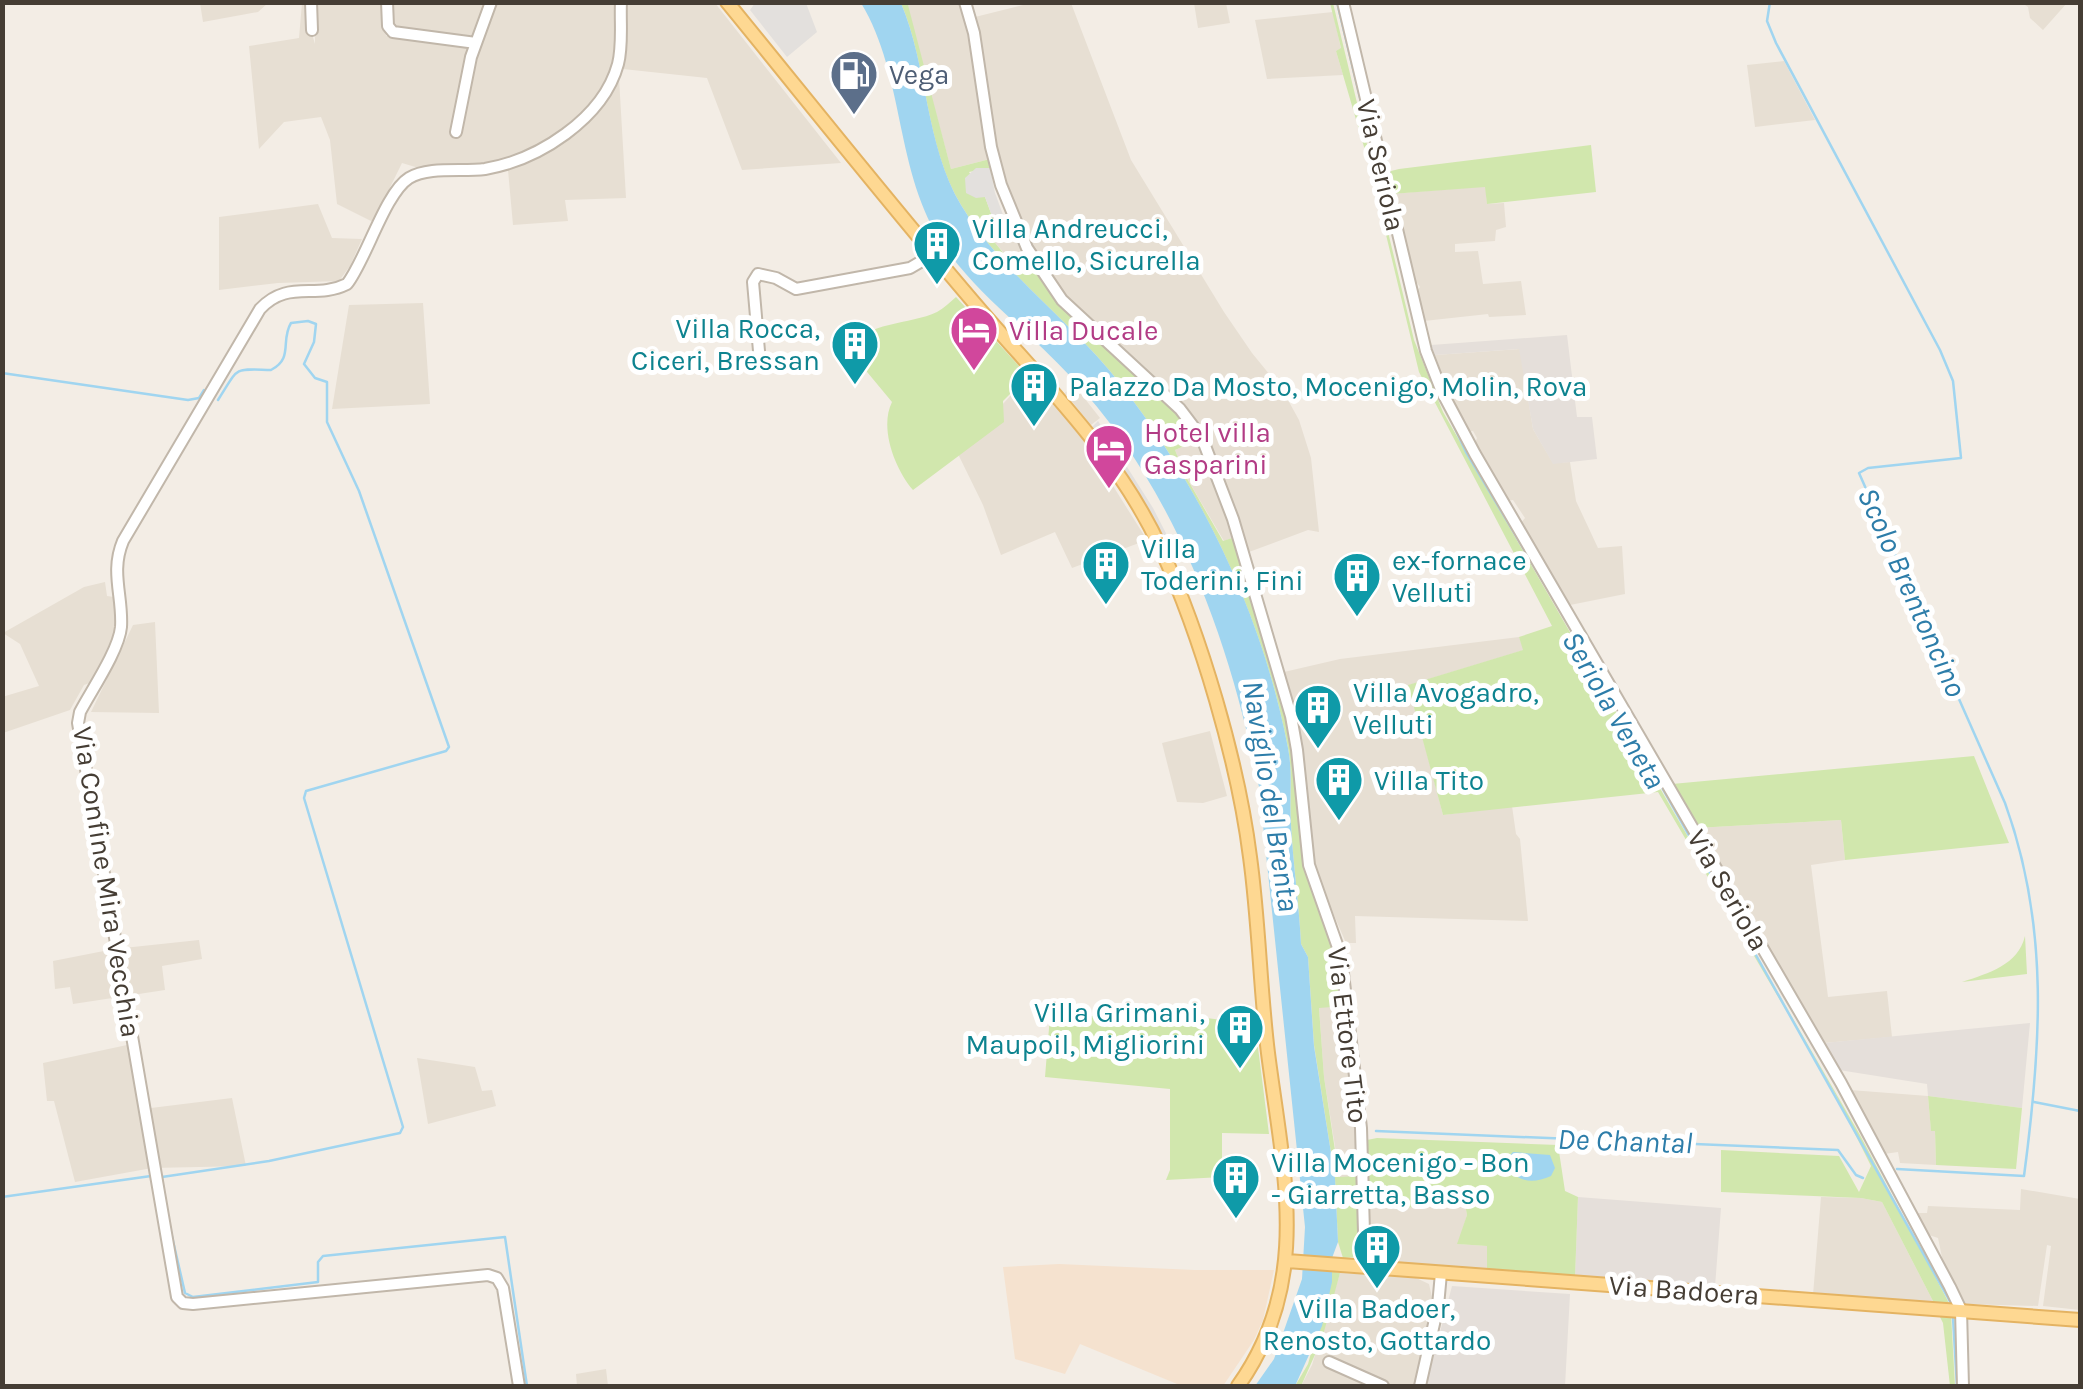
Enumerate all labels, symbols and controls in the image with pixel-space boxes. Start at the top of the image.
fuel station icon: Vega [828,48,880,116]
place label: Vega [889,58,949,91]
street label: Via Seriola [1350,96,1412,234]
place label: Villa Andreucci, Comello, Sicurella [972,212,1201,277]
building icon: Villa Andreucci, Comello, Sicurella [911,218,963,286]
hotel icon: Villa Ducale [948,304,1000,372]
place label: Villa Rocca, Ciceri, Bressan [631,312,820,377]
place label: Villa Ducale [1009,314,1158,347]
building icon: Villa Rocca, Ciceri, Bressan [829,318,881,386]
building icon: Palazzo Da Mosto, Mocenigo, Molin, Rova [1008,360,1060,428]
place label: Palazzo Da Mosto, Mocenigo, Molin, Rova [1069,370,1588,403]
place label: Hotel villa Gasparini [1144,416,1271,481]
hotel icon: Hotel villa Gasparini [1083,422,1135,490]
water label: Scolo Brentoncino [1850,482,1974,702]
place label: Villa Toderini, Fini [1141,532,1304,597]
building icon: Villa Toderini, Fini [1080,538,1132,606]
place label: ex-fornace Velluti [1392,544,1527,609]
building icon: ex-fornace Velluti [1331,550,1383,618]
water label: Seriola Veneta [1554,625,1674,795]
place label: Villa Avogadro, Velluti [1353,676,1539,741]
water label: Naviglio del Brenta [1235,678,1307,914]
building icon: Villa Avogadro, Velluti [1292,682,1344,750]
street label: Via Confine Mira Vecchia [66,724,148,1040]
building icon: Villa Tito [1313,754,1365,822]
place label: Villa Tito [1374,764,1484,797]
street label: Via Seriola [1680,824,1776,956]
street label: Via Ettore Tito [1321,945,1375,1125]
place label: Villa Grimani, Maupoil, Migliorini [966,996,1205,1061]
building icon: Villa Grimani, Maupoil, Migliorini [1214,1002,1266,1070]
water label: De Chantal [1557,1121,1693,1161]
place label: Villa Mocenigo - Bon - Giarretta, Basso [1271,1146,1530,1211]
building icon: Villa Mocenigo - Bon - Giarretta, Basso [1210,1152,1262,1220]
building icon: Villa Badoer, Renosto, Gottardo [1351,1222,1403,1290]
street label: Via Badoera [1608,1268,1760,1312]
place label: Villa Badoer, Renosto, Gottardo [1263,1292,1491,1357]

